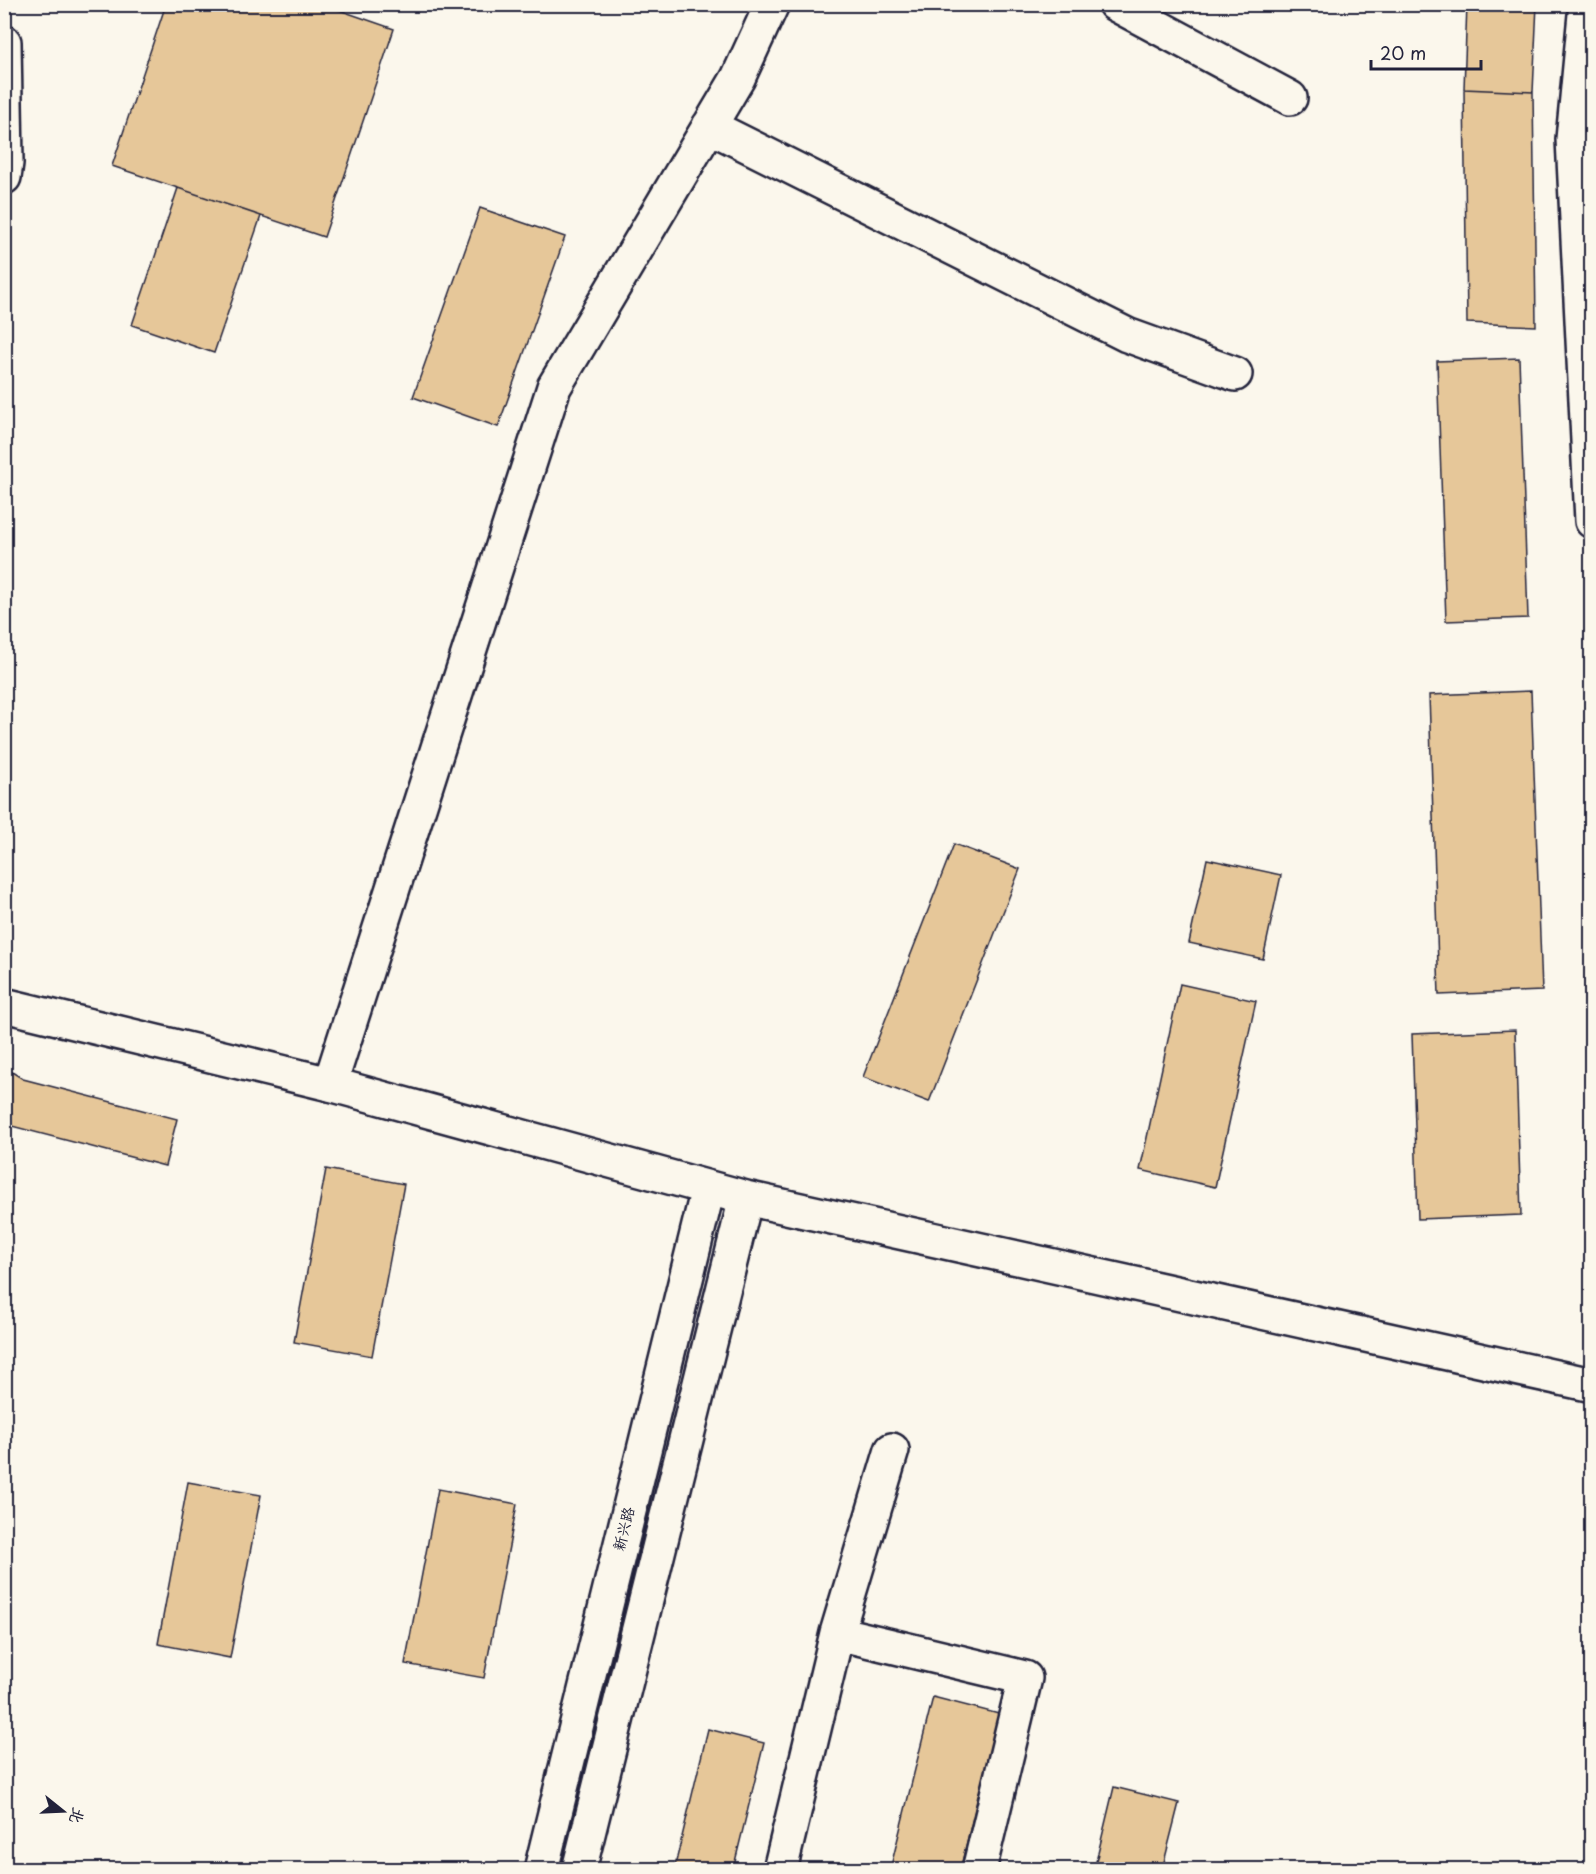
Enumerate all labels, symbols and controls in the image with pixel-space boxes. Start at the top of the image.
scale bar [1371,33,1480,71]
text: 20 m [1380,39,1426,66]
street label: 新兴路 [606,1504,639,1553]
north arrow [33,1781,93,1841]
text: 北 [64,1805,92,1827]

